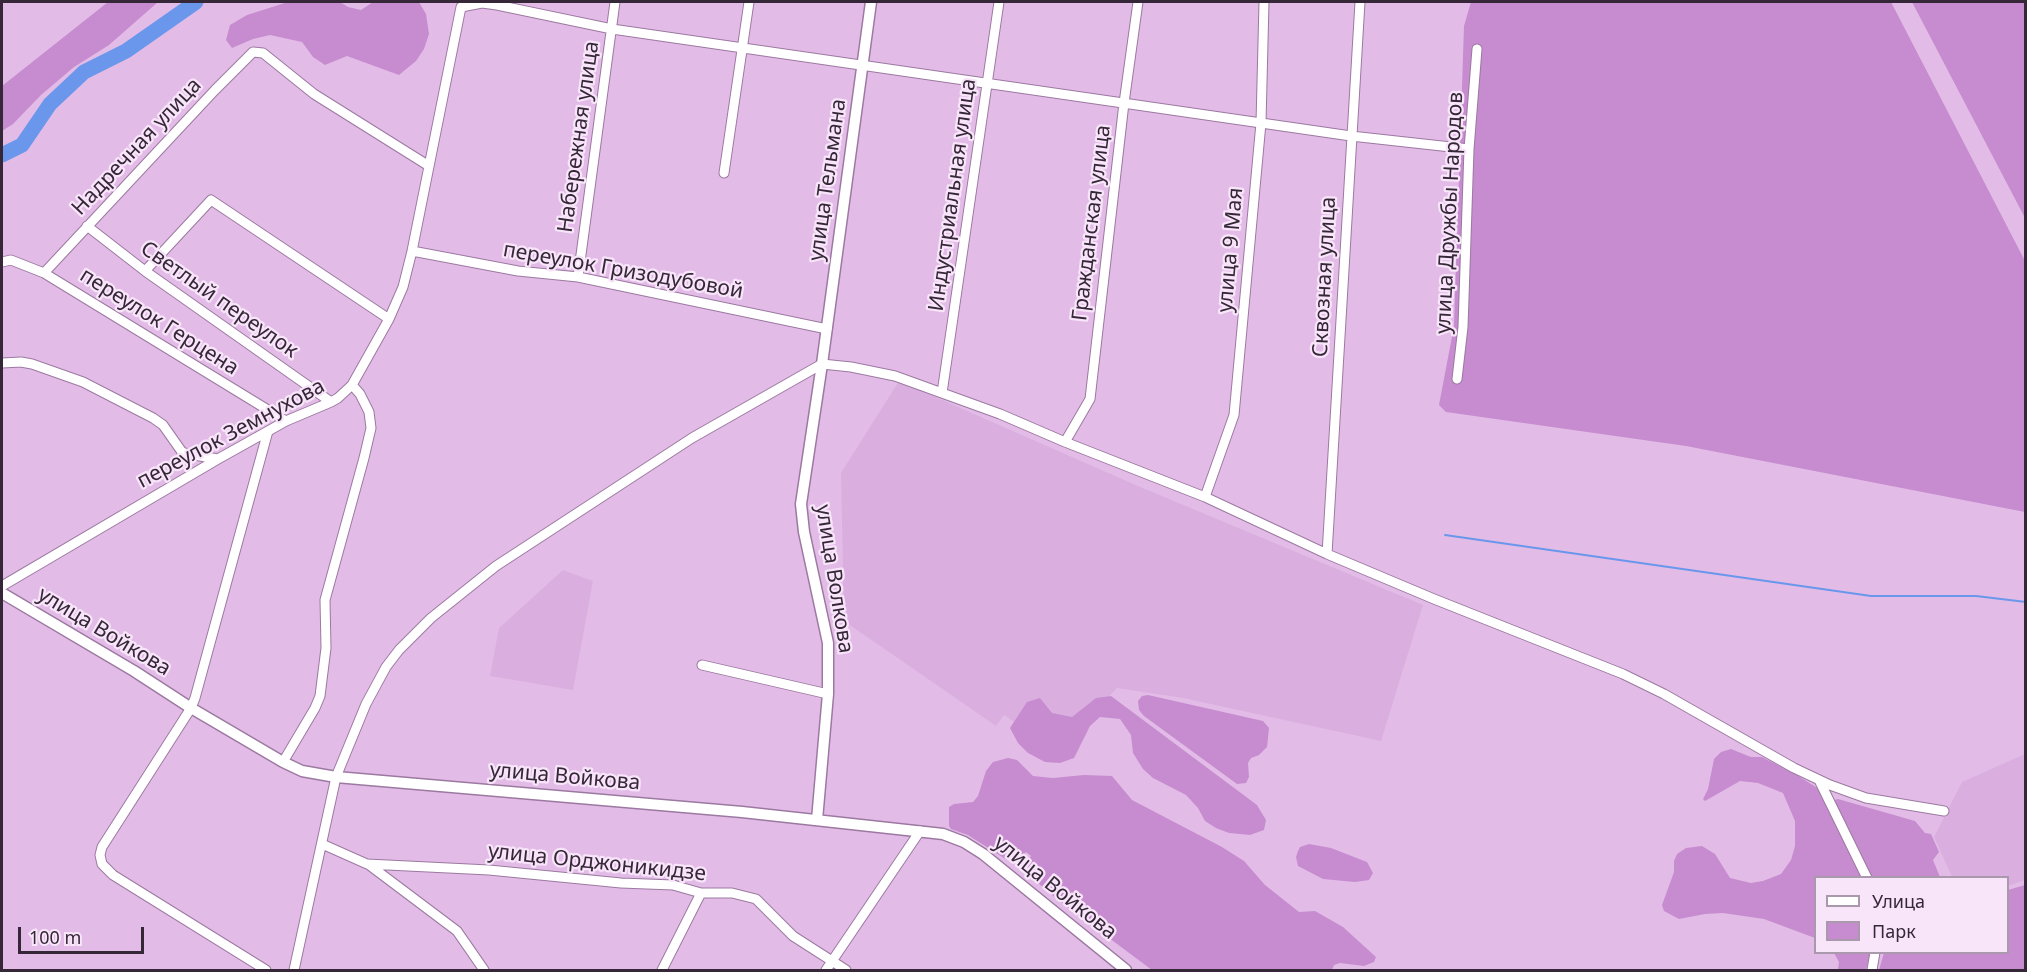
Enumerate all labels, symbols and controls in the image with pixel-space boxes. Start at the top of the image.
street label: Набережная улица [553,40,605,234]
street label: Надречная улица [67,73,207,221]
street label: Индустриальная улица [924,77,982,313]
street label: улица Дружбы Народов [1431,91,1469,335]
street label: улица Тельмана [804,97,852,263]
street label: Гражданская улица [1067,124,1117,322]
street label: улица 9 Мая [1213,186,1249,314]
street label: Сквозная улица [1308,196,1342,358]
street label: Светлый переулок [136,236,302,364]
street label: переулок Гризодубовой [501,237,745,305]
street label: переулок Герцена [75,263,243,381]
street label: переулок Земнухова [133,374,329,494]
street label: улица Волкова [810,503,858,655]
street label: улица Войкова [33,582,175,682]
street label: улица Войкова [489,758,641,796]
street label: улица Войкова [988,831,1122,945]
street label: улица Орджоникидзе [487,839,707,887]
legend [1814,876,2009,954]
text: Улица [1872,889,1925,913]
scale bar [21,915,147,953]
text: Парк [1872,919,1916,943]
text: 100 m [29,925,81,949]

